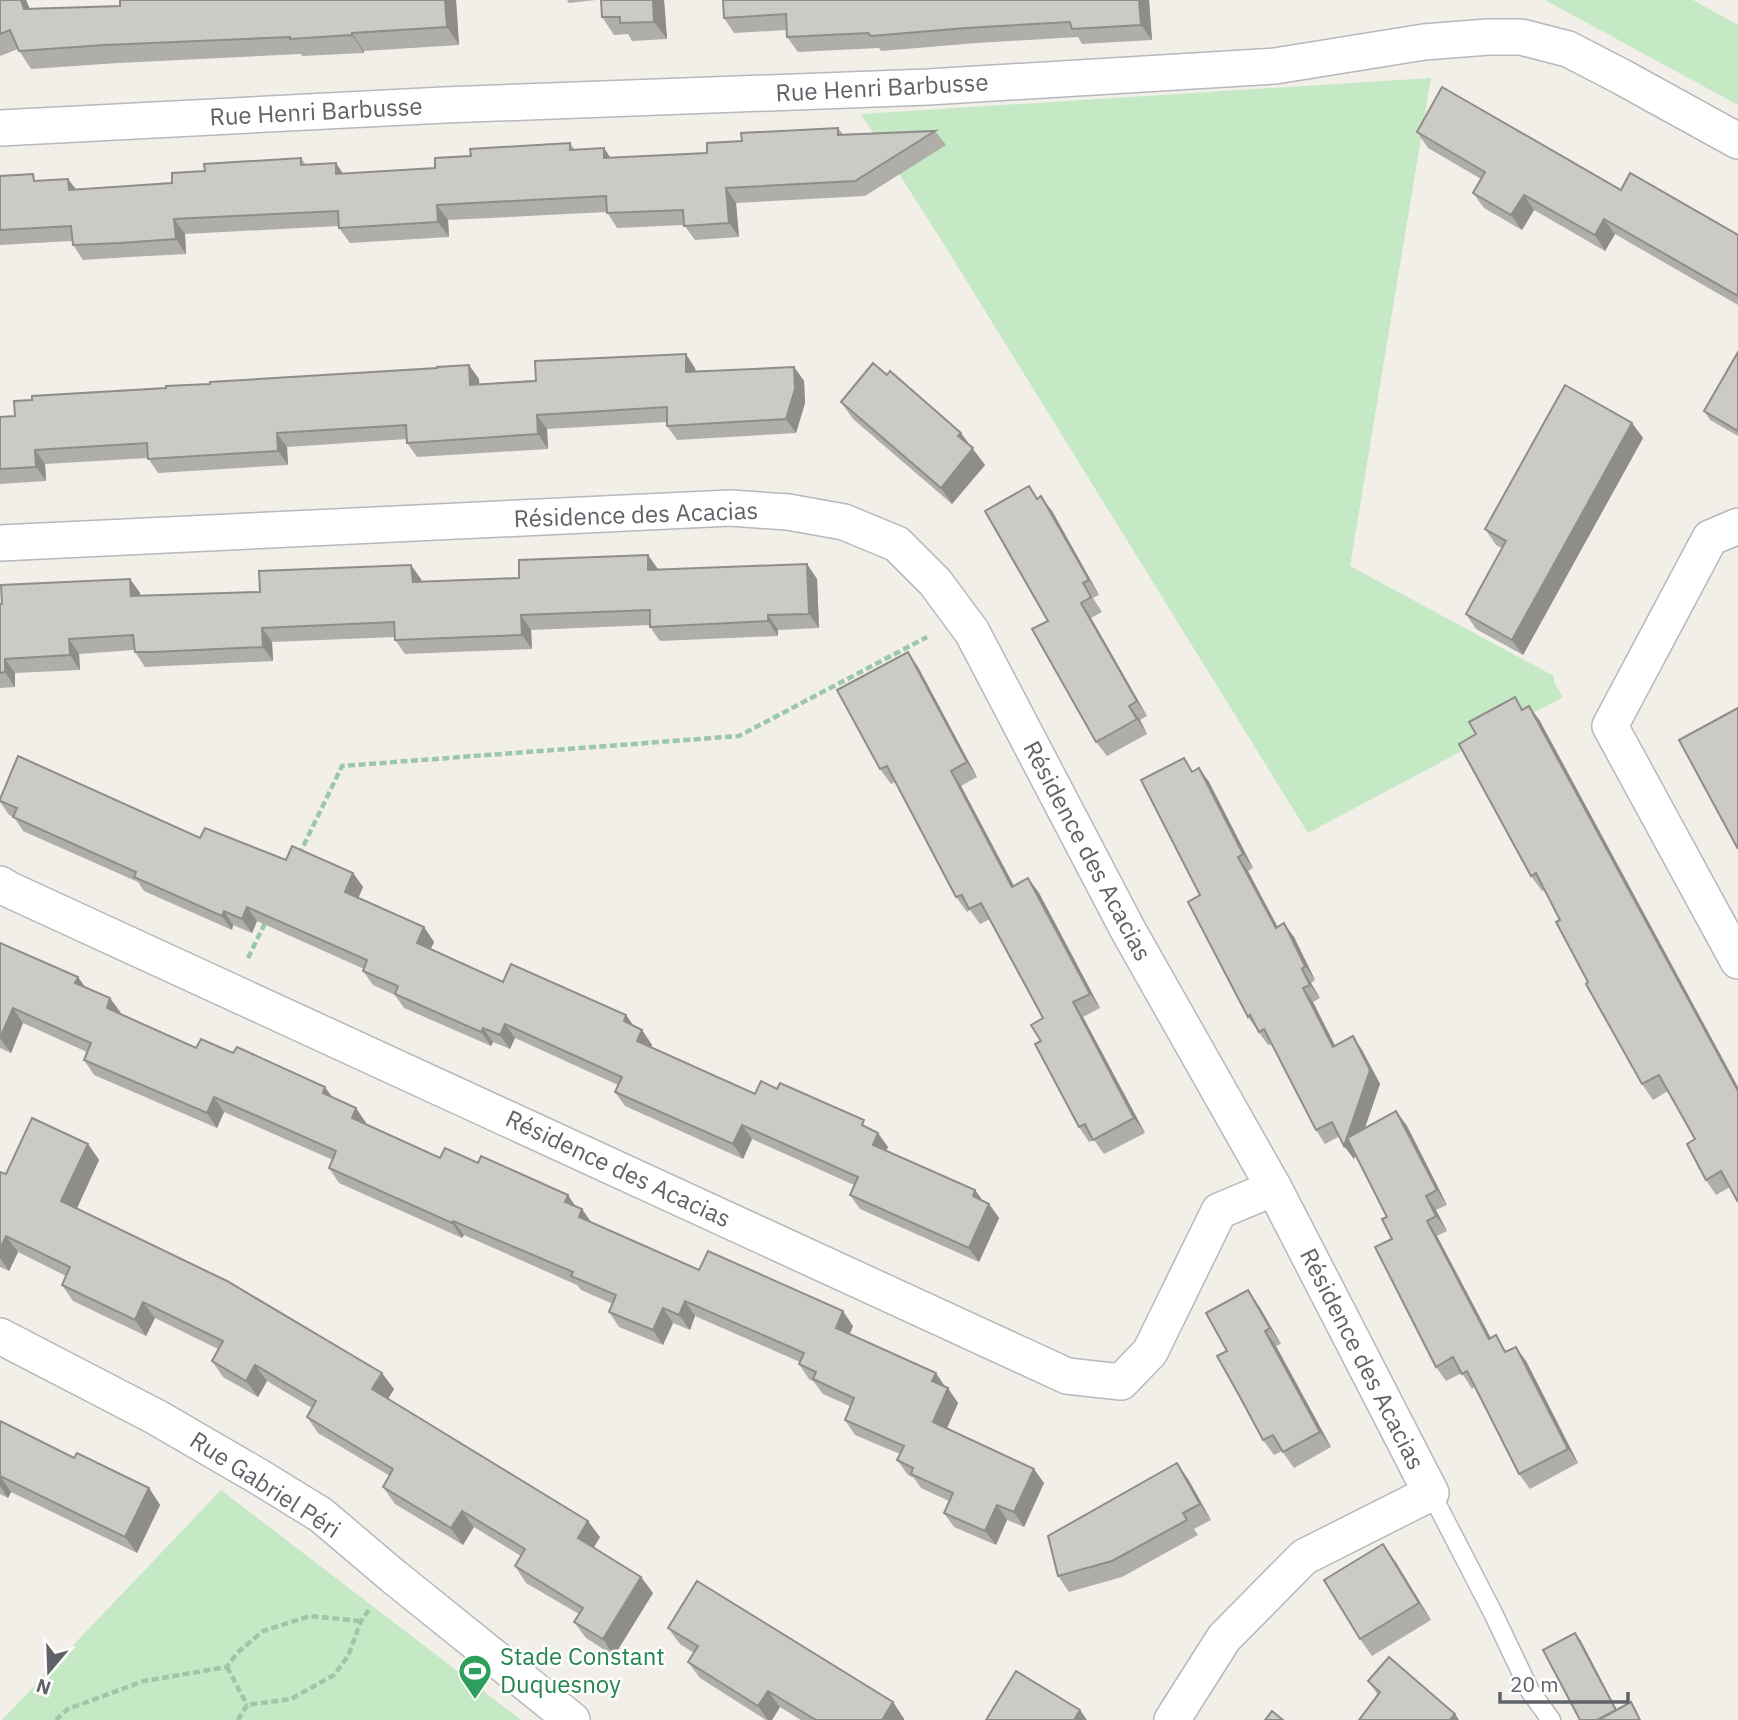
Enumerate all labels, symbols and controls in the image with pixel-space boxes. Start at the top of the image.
street label: Rue Henri Barbusse [775,65,989,109]
street label: Rue Henri Barbusse [209,89,423,133]
street label: Résidence des Acacias [513,494,759,534]
street label: Résidence des Acacias [1016,735,1159,966]
street label: Résidence des Acacias [501,1102,736,1234]
street label: Résidence des Acacias [1293,1242,1433,1475]
street label: Rue Gabriel Péri [184,1423,347,1545]
north arrow [14,1636,84,1706]
place label: Stade Constant Duquesnoy [500,1640,665,1700]
sports icon: Stade Constant Duquesnoy [456,1652,494,1701]
scale bar [1500,1660,1628,1704]
text: 20 m [1510,1670,1559,1698]
text: N [33,1673,54,1701]

